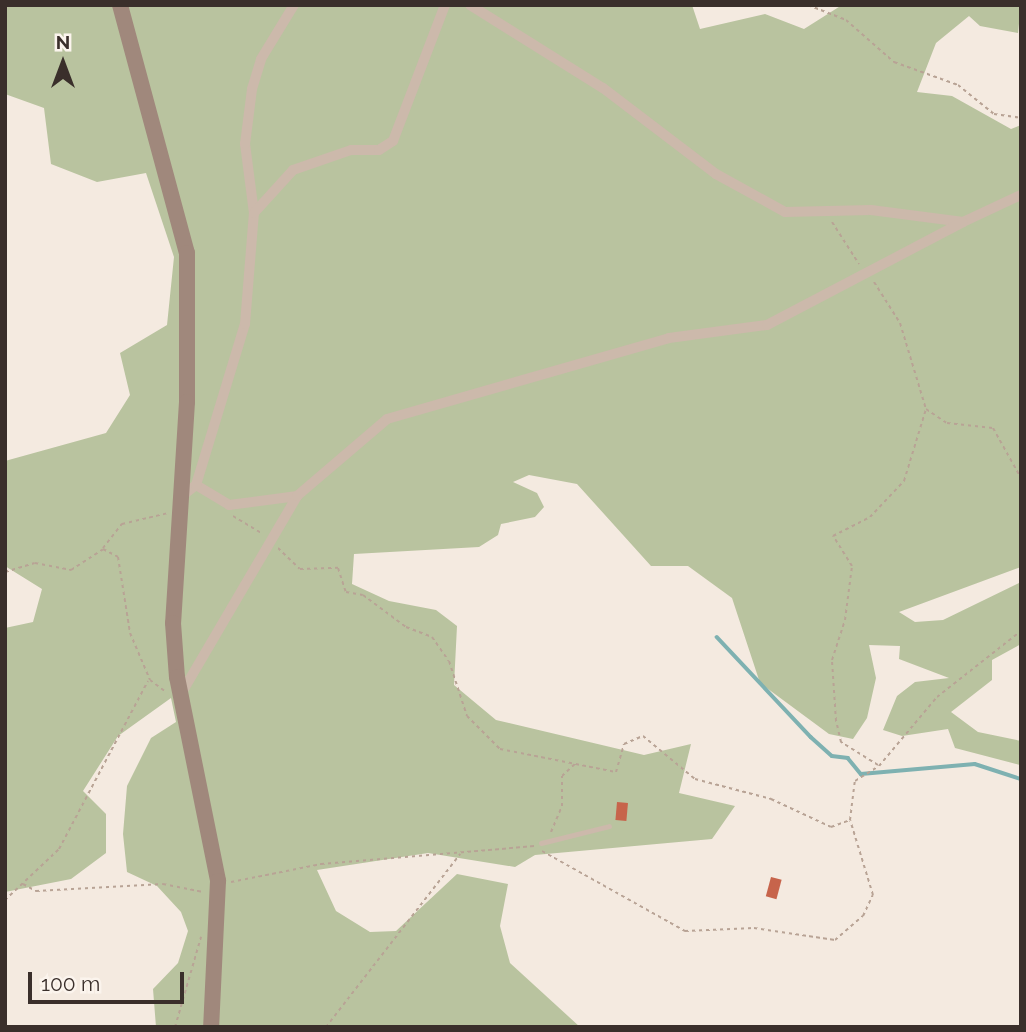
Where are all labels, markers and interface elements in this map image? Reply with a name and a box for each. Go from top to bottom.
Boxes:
north arrow [28,28,98,98]
text: N [56,31,70,53]
scale bar [32,958,187,1002]
text: 100 m [41,971,100,996]

